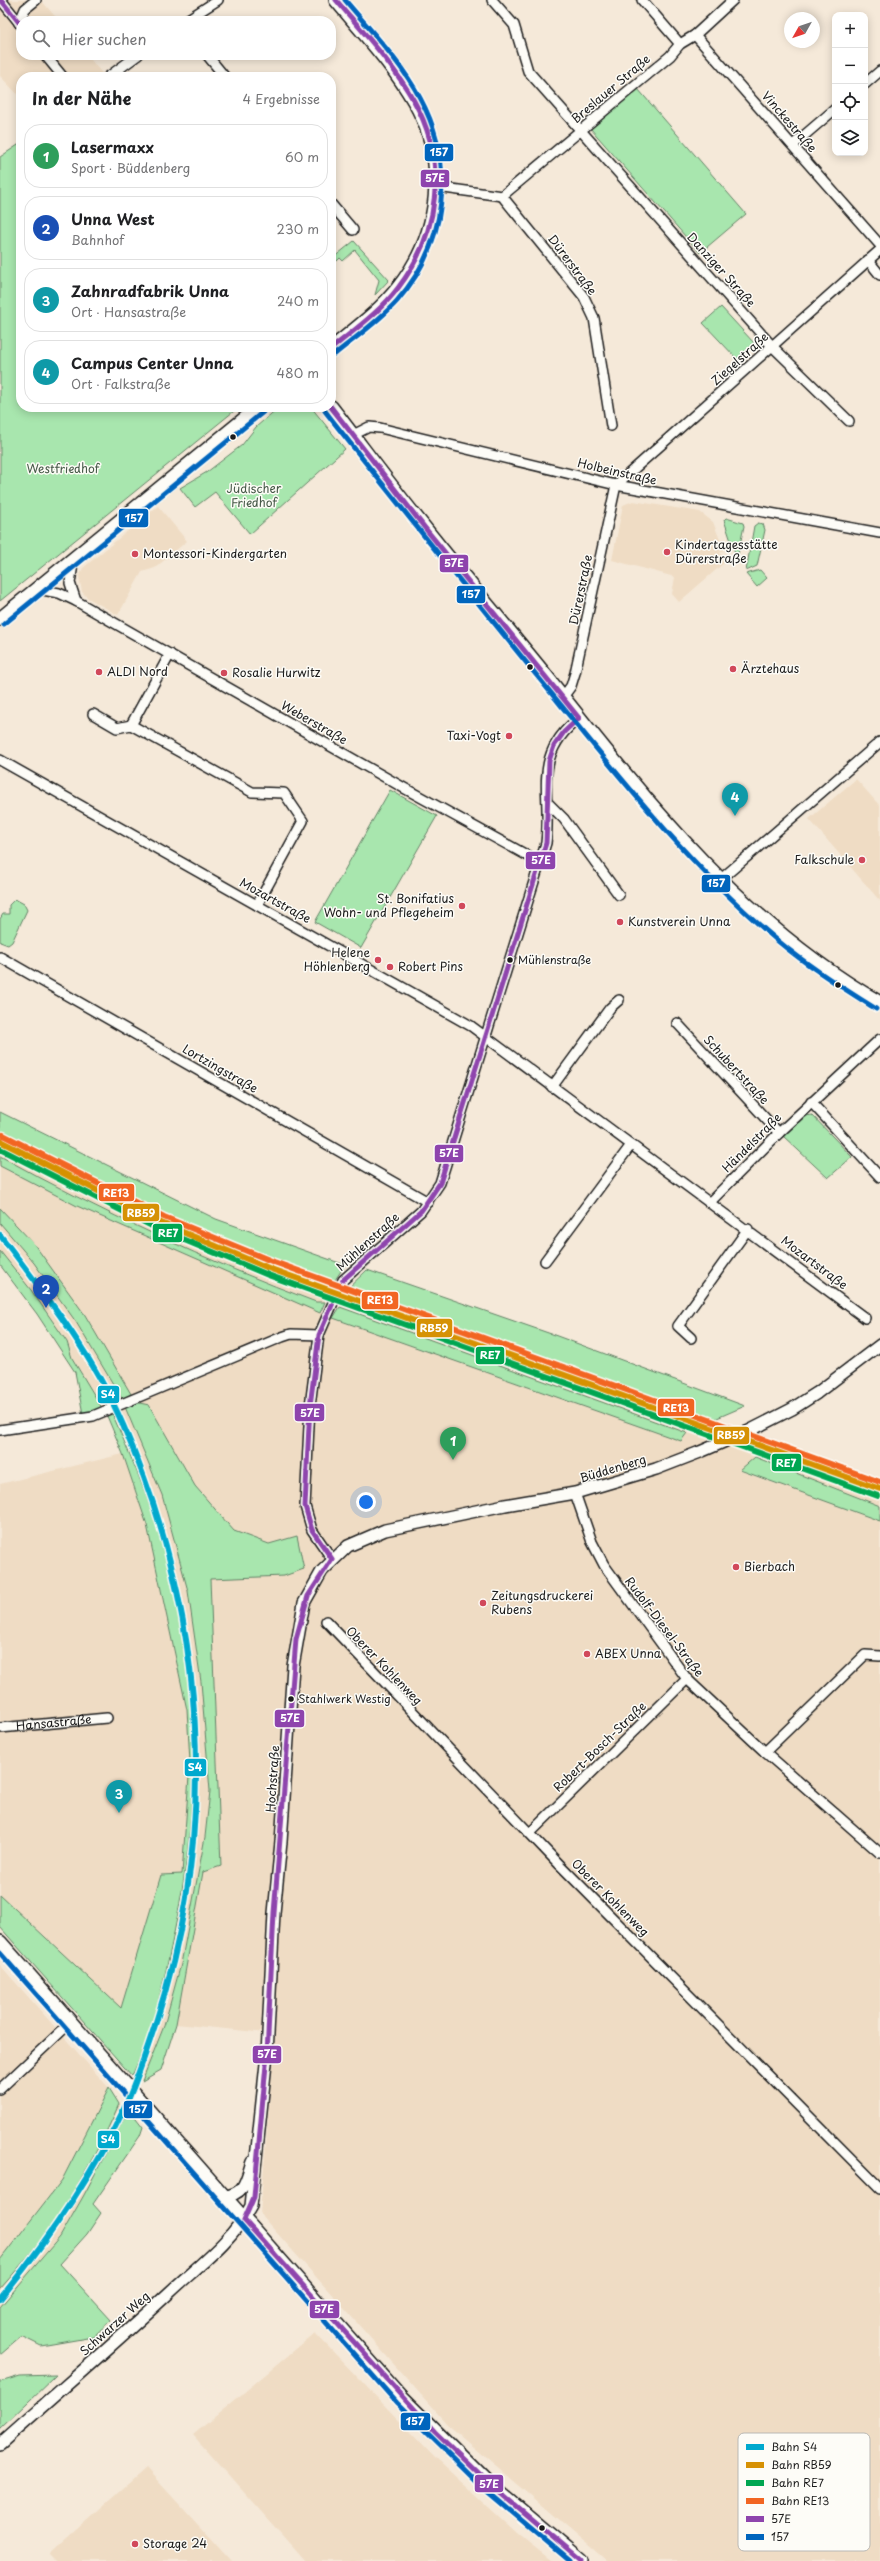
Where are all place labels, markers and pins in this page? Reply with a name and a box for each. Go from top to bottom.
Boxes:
unlabelled marker [228,432,238,442]
place label: Kindertagesstätte Dürerstraße [675,535,778,567]
place label: Montessori-Kindergarten [143,544,287,562]
marker: Kindertagesstätte Dürerstraße [662,547,672,557]
marker: Montessori-Kindergarten [130,549,140,559]
place label: Ärztehaus [741,659,800,677]
place label: ALDI Nord [107,662,168,680]
unlabelled marker [525,662,535,672]
place label: Rosalie Hurwitz [232,663,321,681]
marker: Ärztehaus [728,664,738,674]
marker: ALDI Nord [94,667,104,677]
marker: Rosalie Hurwitz [219,668,229,678]
place label: Taxi-Vogt [446,726,501,744]
marker: Taxi-Vogt [504,731,514,741]
pin: 4 [722,783,748,816]
place label: Falkschule [794,850,854,868]
marker: Falkschule [857,855,867,865]
place label: St. Bonifatius Wohn- und Pflegeheim [324,889,455,921]
marker: St. Bonifatius Wohn- und Pflegeheim [457,901,467,911]
place label: Kunstverein Unna [628,912,731,930]
marker: Kunstverein Unna [615,917,625,927]
place label: Helene Höhlenberg [304,943,370,975]
place label: Mühlenstraße [518,951,591,968]
marker: Helene Höhlenberg [373,955,383,965]
marker: Mühlenstraße [505,955,515,965]
place label: Robert Pins [398,957,464,975]
marker: Robert Pins [385,962,395,972]
unlabelled marker [833,980,843,990]
pin: 2 [33,1275,59,1308]
pin: 1 [440,1427,466,1460]
place label: Bierbach [744,1557,795,1575]
marker: Bierbach [731,1562,741,1572]
place label: Zeitungsdruckerei Rubens [491,1586,593,1618]
marker: Zeitungsdruckerei Rubens [478,1598,488,1608]
place label: ABEX Unna [595,1644,662,1662]
marker: ABEX Unna [582,1649,592,1659]
place label: Stahlwerk Westig [298,1690,391,1707]
marker: Stahlwerk Westig [286,1694,296,1704]
pin: 3 [106,1780,132,1813]
unlabelled marker [537,2523,547,2533]
place label: Storage 24 [143,2534,207,2552]
marker: Storage 24 [130,2539,140,2549]

